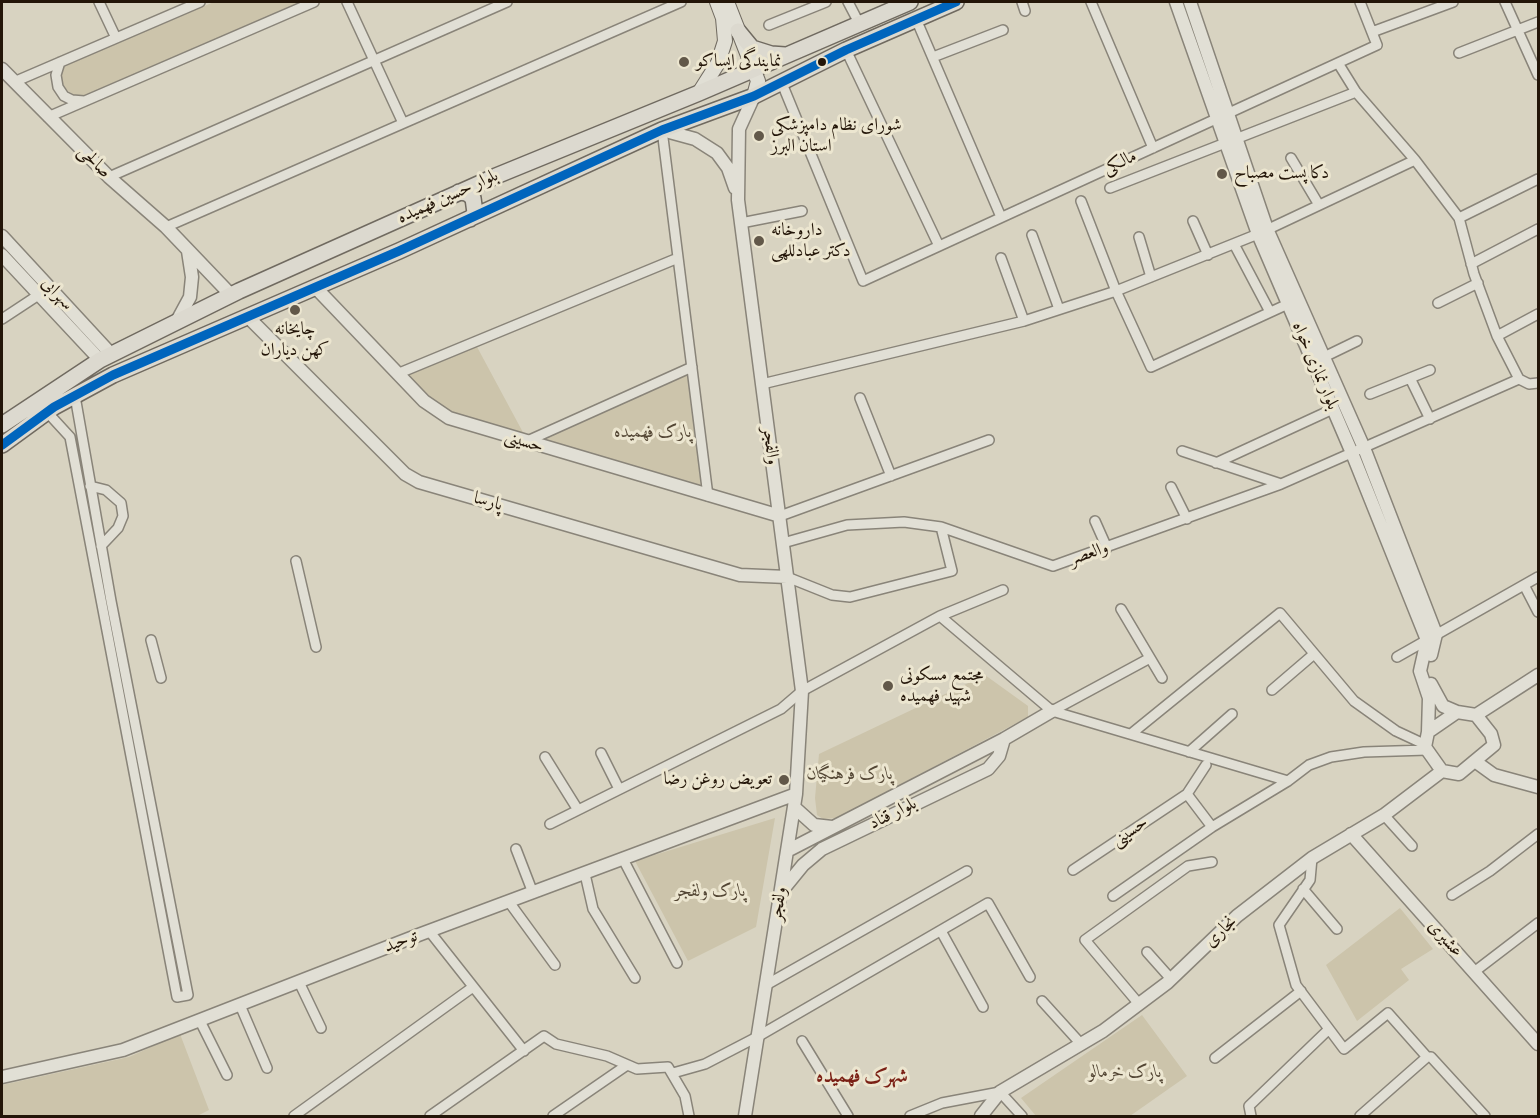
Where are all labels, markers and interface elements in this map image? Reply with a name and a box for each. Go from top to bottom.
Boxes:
place label: نمایندگی ایساکو [696,51,782,73]
marker: نمایندگی ایساکو [677,55,691,69]
unlabelled marker [816,56,828,68]
place label: شورای نظام دامپزشکی استان البرز [771,115,902,158]
marker: شورای نظام دامپزشکی استان البرز [752,129,766,143]
street label: صالحی [73,141,115,183]
street label: مالکی [1100,146,1140,180]
place label: دکا پست مصباح [1234,163,1329,185]
street label: بلوار حسین فهمیده [394,165,502,229]
marker: دکا پست مصباح [1215,167,1229,181]
place label: داروخانه دکتر عبادللهی [771,220,851,262]
marker: داروخانه دکتر عبادللهی [752,234,766,248]
street label: سهرابی [36,273,78,315]
marker: چایخانه کهن دیاران [288,303,302,317]
place label: چایخانه کهن دیاران [260,319,330,362]
street label: بلوار نمازی خواه [1287,319,1343,413]
park label: پارک فهمیده [614,422,692,444]
street label: حسینی [502,426,546,458]
street label: والفجر [757,426,783,466]
street label: پارسا [471,488,505,516]
street label: والعصر [1067,537,1111,571]
place label: مجتمع مسکونی شهید فهمیده [900,665,983,708]
marker: مجتمع مسکونی شهید فهمیده [881,679,895,693]
park label: پارک فرهنگیان [807,764,893,786]
place label: تعویض روغن رضا [664,769,772,791]
marker: تعویض روغن رضا [777,773,791,787]
street label: بلوار قناد [866,793,920,835]
street label: حسینی [1108,812,1152,852]
park label: پارک ولفجر [674,881,746,903]
street label: ولفجر [766,885,792,923]
street label: نجاری [1200,912,1242,952]
street label: عشیری [1423,916,1467,962]
street label: توحید [381,926,421,958]
park label: پارک خرمالو [1088,1062,1162,1084]
district label: شهرک فهمیده [816,1065,908,1089]

